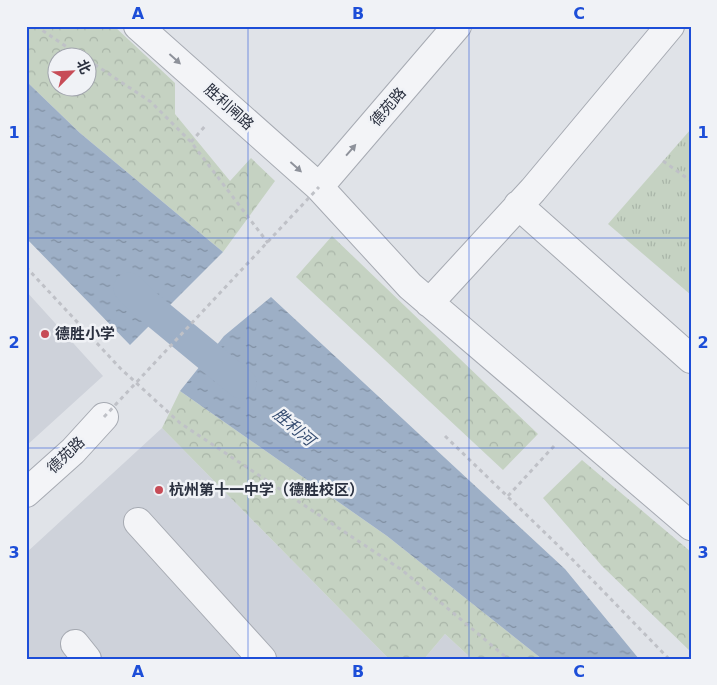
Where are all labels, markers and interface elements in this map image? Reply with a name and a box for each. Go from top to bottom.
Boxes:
text: A [132,4,145,23]
text: B [352,4,364,23]
text: C [573,4,585,23]
north arrow [48,48,98,98]
one-way arrow [168,53,181,64]
text: 北 [74,57,94,76]
street label: 胜利闸路 [201,80,257,134]
street label: 德苑路 [366,84,410,130]
text: 1 [8,123,20,142]
text: 1 [697,123,709,142]
one-way arrow [345,144,356,157]
one-way arrow [289,161,301,173]
place label: 德胜小学 [55,325,115,343]
marker: 德胜小学 [39,328,51,340]
text: 2 [8,333,20,352]
text: 2 [697,333,709,352]
water label: 胜利河 [270,404,321,452]
street label: 德苑路 [44,433,88,477]
place label: 杭州第十一中学（德胜校区） [169,481,364,499]
marker: 杭州第十一中学（德胜校区） [153,484,165,496]
text: 3 [8,543,20,562]
text: 3 [697,543,709,562]
text: A [132,662,145,681]
text: B [352,662,364,681]
text: C [573,662,585,681]

